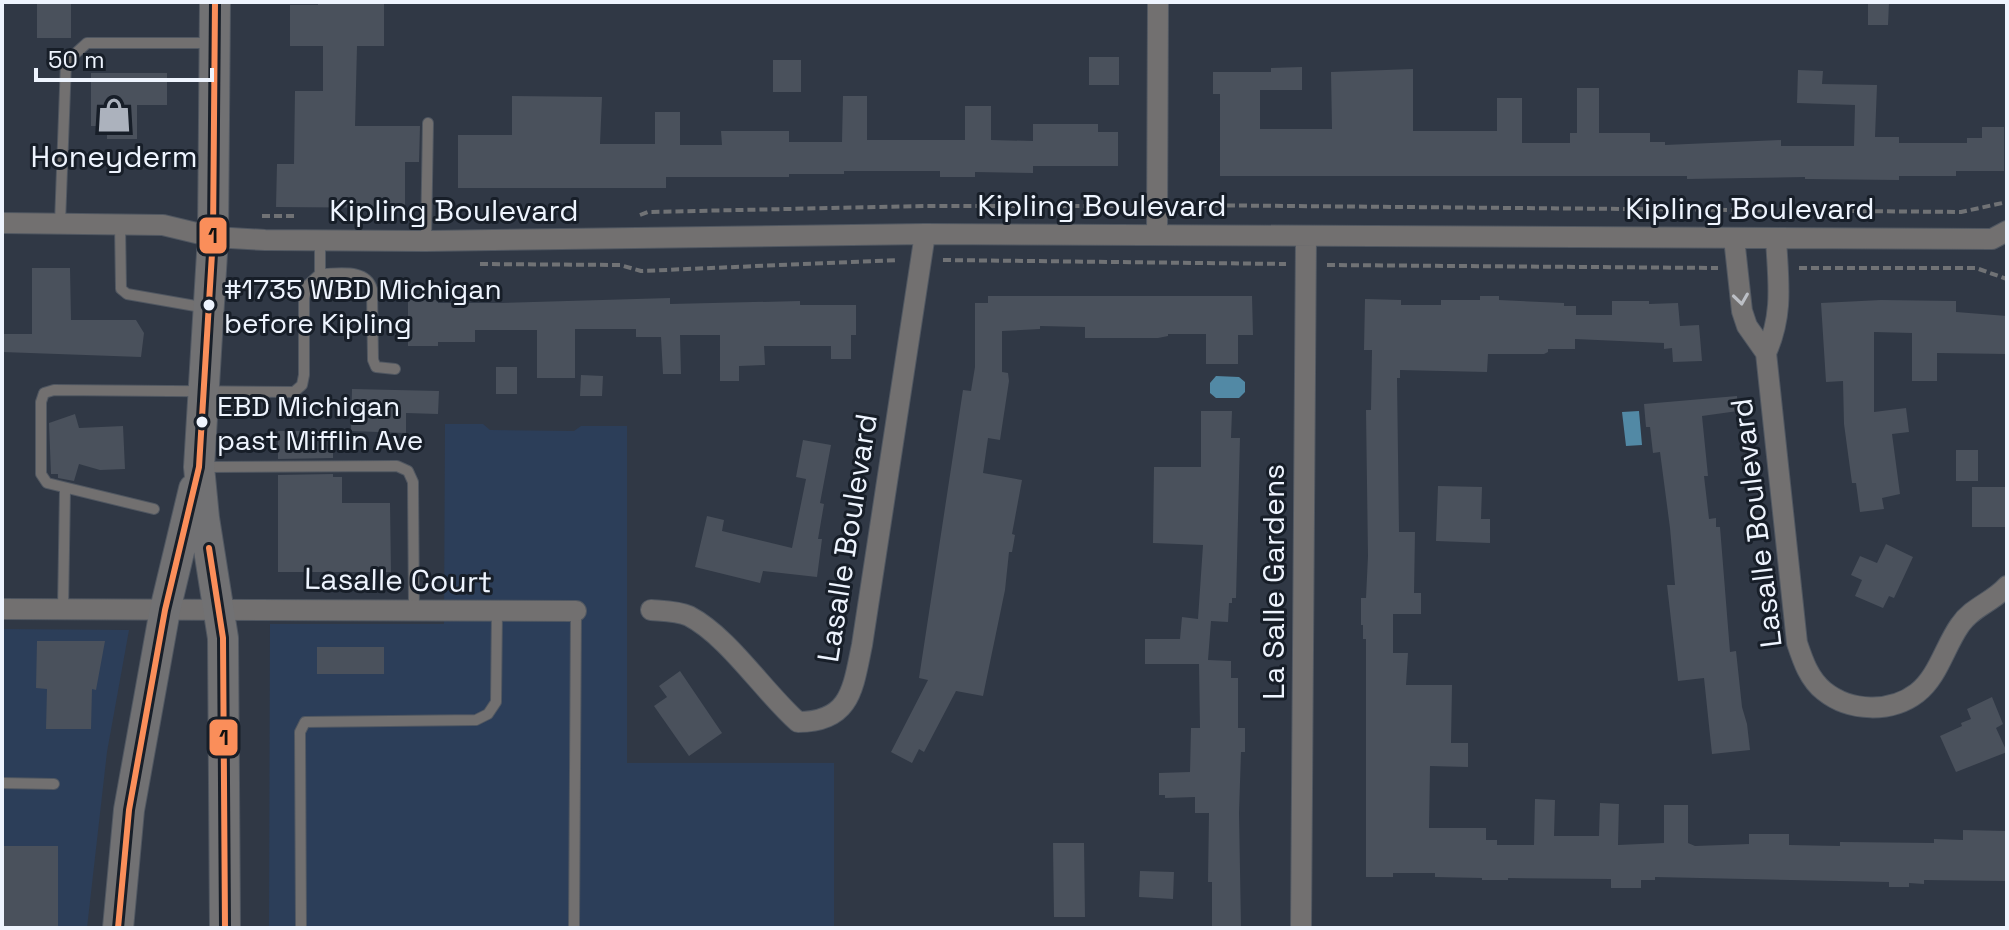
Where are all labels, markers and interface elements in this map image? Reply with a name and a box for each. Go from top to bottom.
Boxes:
scale bar [36,32,212,82]
text: 50 m [48,44,105,75]
shop icon: Honeyderm [95,96,133,134]
place label: Honeyderm [31,137,197,176]
street label: Kipling Boulevard [977,186,1227,225]
street label: Kipling Boulevard [1625,189,1875,228]
street label: Kipling Boulevard [329,191,579,230]
line badge: 1 [198,216,228,255]
text: 1 [208,221,218,249]
place label: #1735 WBD Michigan before Kipling [224,271,502,341]
one-way arrow [1732,292,1749,305]
marker: #1735 WBD Michigan before Kipling [201,297,217,313]
place label: EBD Michigan past Mifflin Ave [217,388,423,458]
street label: Lasalle Boulevard [1721,396,1791,650]
street label: Lasalle Boulevard [808,411,886,665]
marker: EBD Michigan past Mifflin Ave [194,414,210,430]
street label: La Salle Gardens [1254,464,1293,700]
street label: Lasalle Court [304,559,492,601]
line badge: 1 [208,718,239,757]
text: 1 [219,723,229,751]

